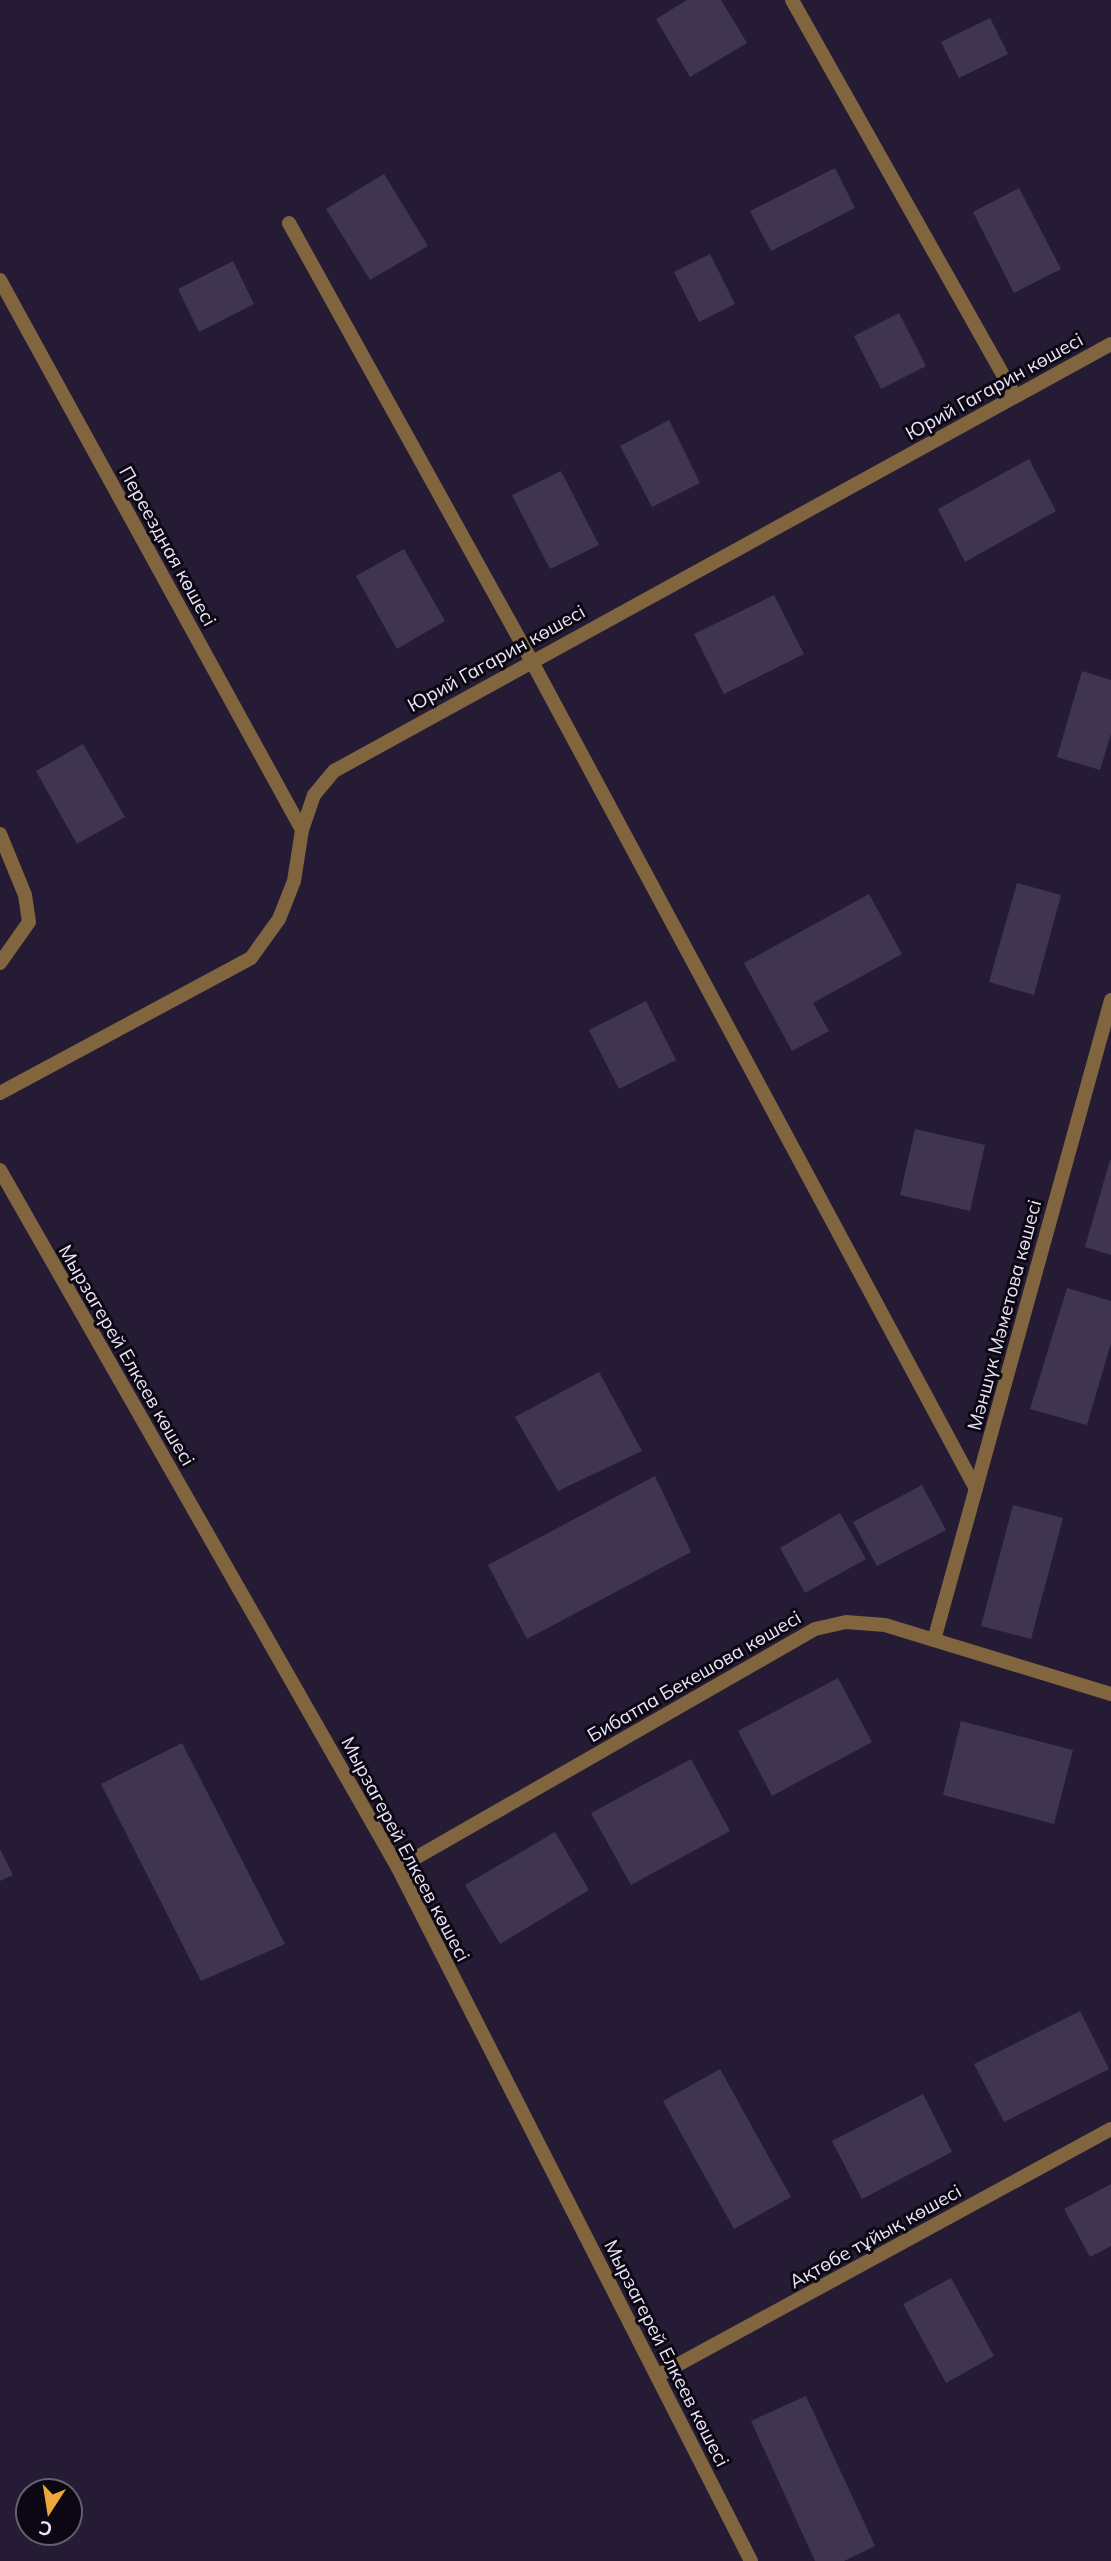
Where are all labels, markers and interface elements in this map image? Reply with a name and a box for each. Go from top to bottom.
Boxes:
street label: Юрий Гагарин көшесі [901,327,1087,445]
street label: Переездная көшесі [114,462,222,630]
street label: Юрий Гагарин көшесі [403,599,589,717]
street label: Мәншүк Мәметова көшесі [962,1197,1046,1433]
street label: Мырзагерей Елкеев көшесі [54,1240,200,1470]
street label: Бибатпа Бекешова көшесі [583,1605,805,1747]
street label: Мырзагерей Елкеев көшесі [336,1732,476,1966]
street label: Ақтөбе тұйық көшесі [785,2179,965,2293]
street label: Мырзагерей Елкеев көшесі [599,2236,735,2470]
north arrow [14,2477,84,2547]
text: С [37,2516,54,2542]

